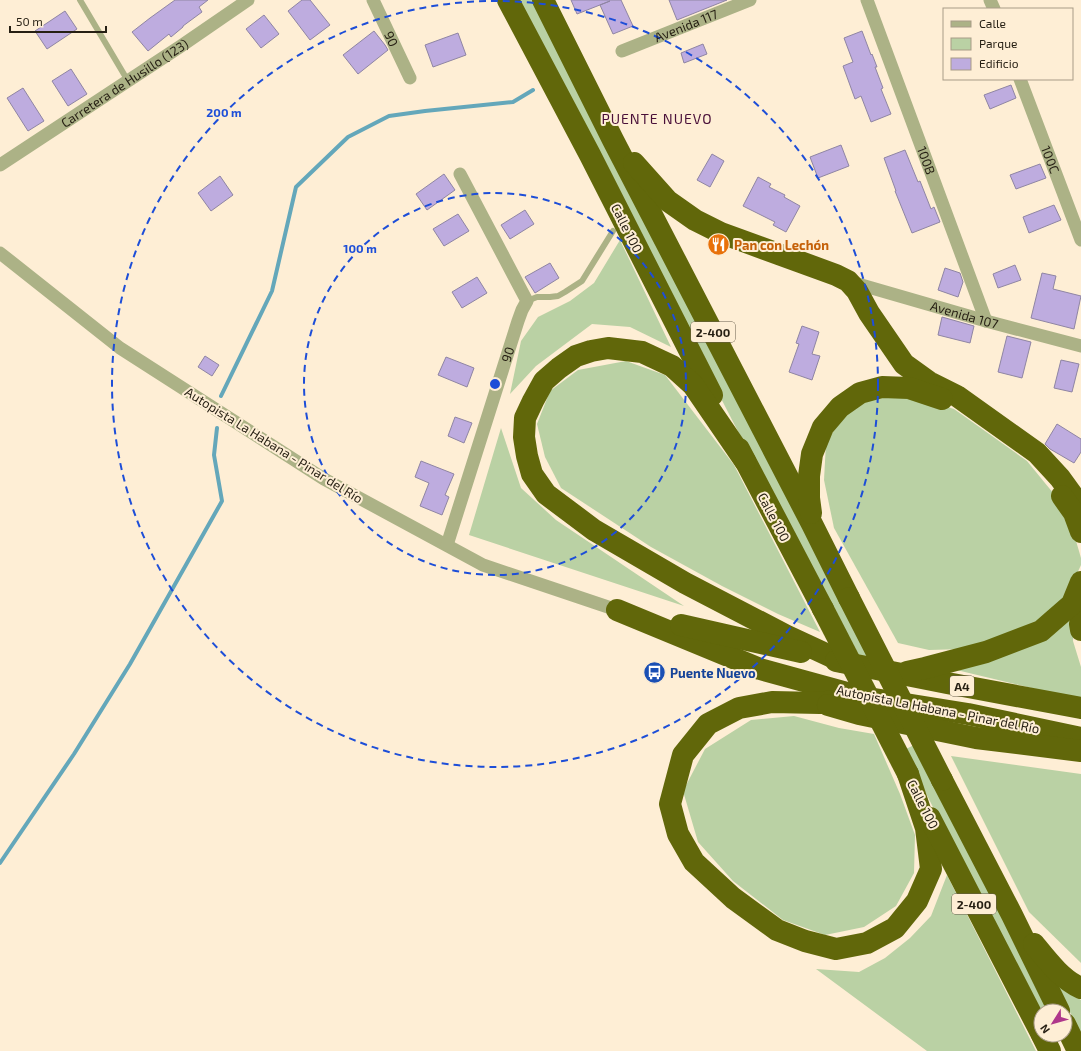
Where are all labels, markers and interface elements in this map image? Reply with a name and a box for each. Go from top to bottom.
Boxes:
street label: Avenida 117 [652,6,720,45]
scale bar [10,8,106,34]
legend [943,8,1073,80]
text: 50 m [16,14,43,28]
text: Calle [979,16,1006,30]
street label: 90 [381,29,402,49]
street label: Carretera de Husillo (123) [58,35,191,131]
text: Parque [979,36,1017,50]
text: Edificio [979,56,1019,70]
text: 200 m [206,105,242,119]
district label: PUENTE NUEVO [601,110,713,127]
street label: 100C [1038,143,1063,175]
street label: 100B [914,144,939,177]
street label: Calle 100 [608,201,646,255]
restaurant icon: Pan con Lechón [705,232,731,258]
place label: Pan con Lechón [734,237,829,253]
text: 100 m [343,241,377,255]
street label: Avenida 107 [929,297,1000,332]
road number: 2-400 [691,322,735,342]
street label: 90 [497,345,517,364]
centre of rings [488,377,502,391]
street label: Autopista La Habana - Pinar del Río [182,383,366,507]
street label: Calle 100 [754,490,794,544]
bus stop icon: Puente Nuevo [641,660,667,686]
place label: Puente Nuevo [670,665,756,681]
road number: A4 [950,676,974,696]
street label: Autopista La Habana - Pinar del Río [835,681,1041,737]
street label: Calle 100 [904,777,942,831]
road number: 2-400 [952,894,996,914]
north arrow [1033,1003,1073,1043]
text: N [1037,1022,1052,1036]

